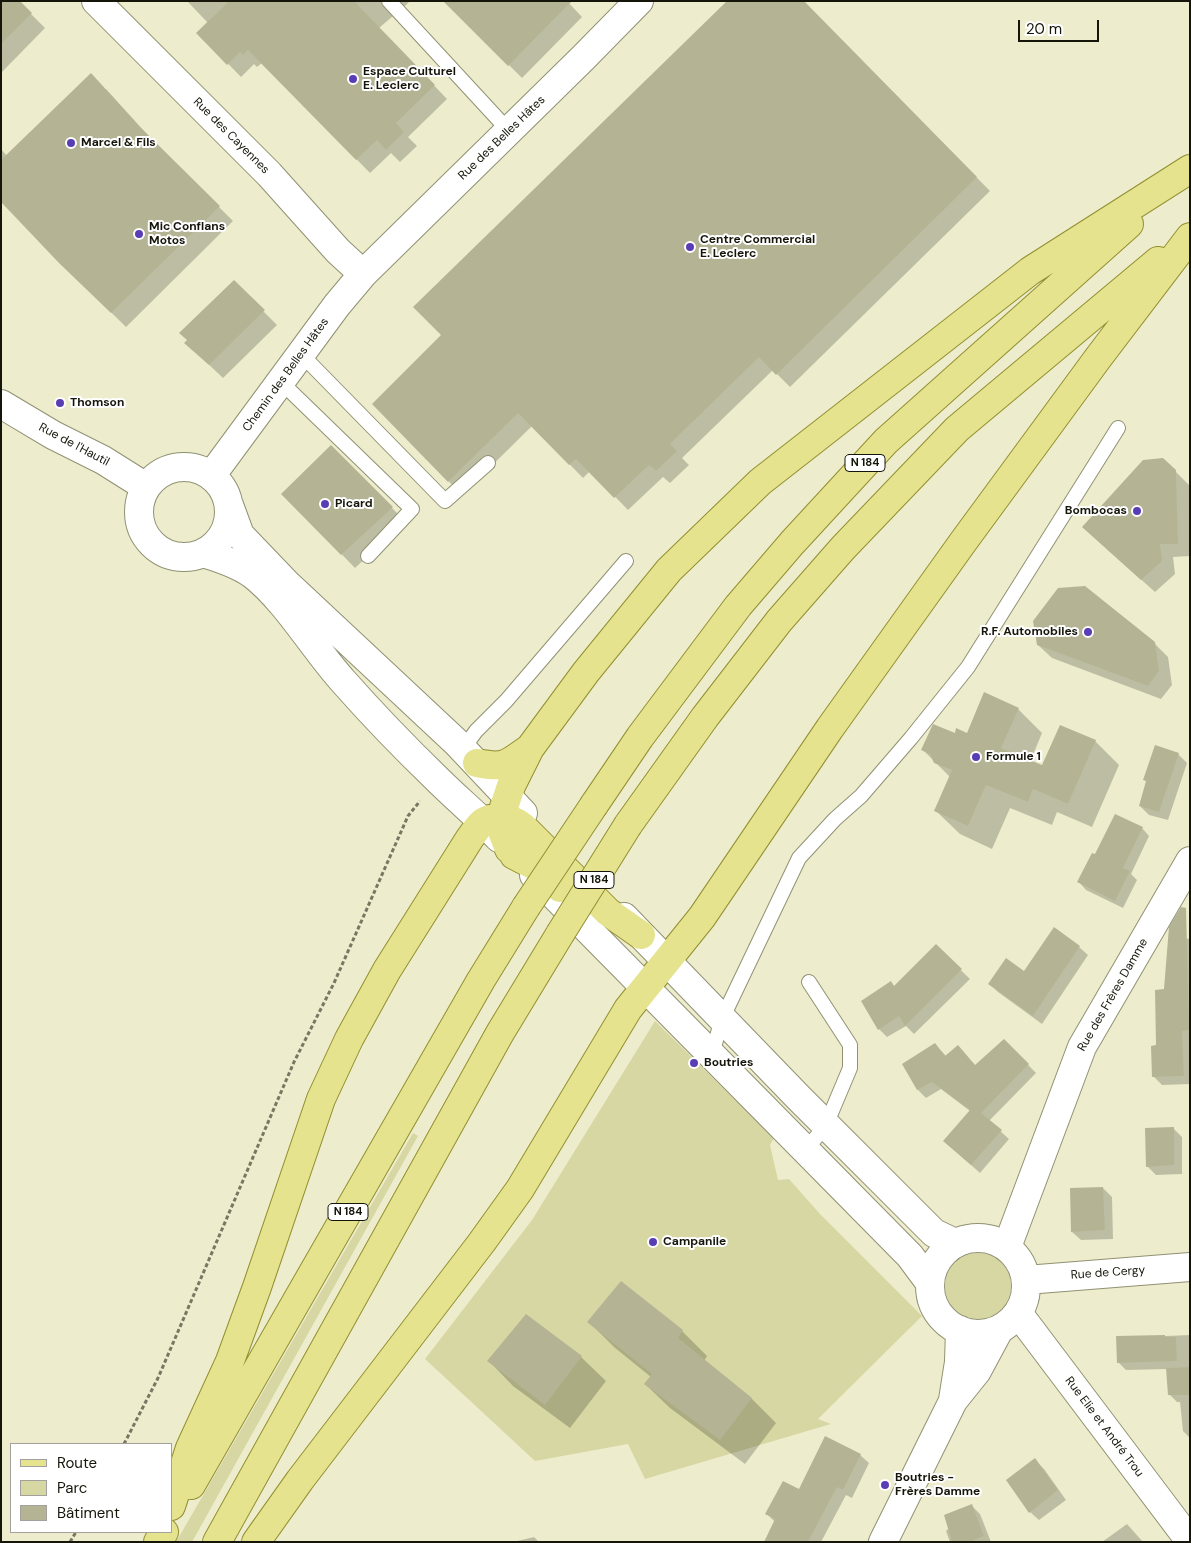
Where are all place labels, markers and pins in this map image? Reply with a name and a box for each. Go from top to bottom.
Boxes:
place label: Espace Culturel E. Leclerc [363,65,456,93]
marker: Espace Culturel E. Leclerc [347,73,359,85]
place label: Marcel & Fils [81,136,156,150]
marker: Marcel & Fils [65,137,77,149]
place label: Mic Conflans Motos [149,220,225,248]
marker: Mic Conflans Motos [133,228,145,240]
place label: Centre Commercial E. Leclerc [700,233,815,261]
marker: Centre Commercial E. Leclerc [684,241,696,253]
place label: Thomson [70,396,124,410]
marker: Thomson [54,397,66,409]
place label: Picard [335,497,373,511]
marker: Picard [319,498,331,510]
place label: Bombocas [1065,504,1127,518]
marker: Bombocas [1131,505,1143,517]
place label: R.F. Automobiles [981,625,1078,639]
marker: R.F. Automobiles [1082,626,1094,638]
place label: Formule 1 [986,750,1041,764]
marker: Formule 1 [970,751,982,763]
place label: Boutries [704,1056,753,1070]
marker: Boutries [688,1057,700,1069]
place label: Campanile [663,1235,726,1249]
marker: Campanile [647,1236,659,1248]
place label: Boutries - Frères Damme [895,1471,980,1499]
marker: Boutries - Frères Damme [879,1479,891,1491]

